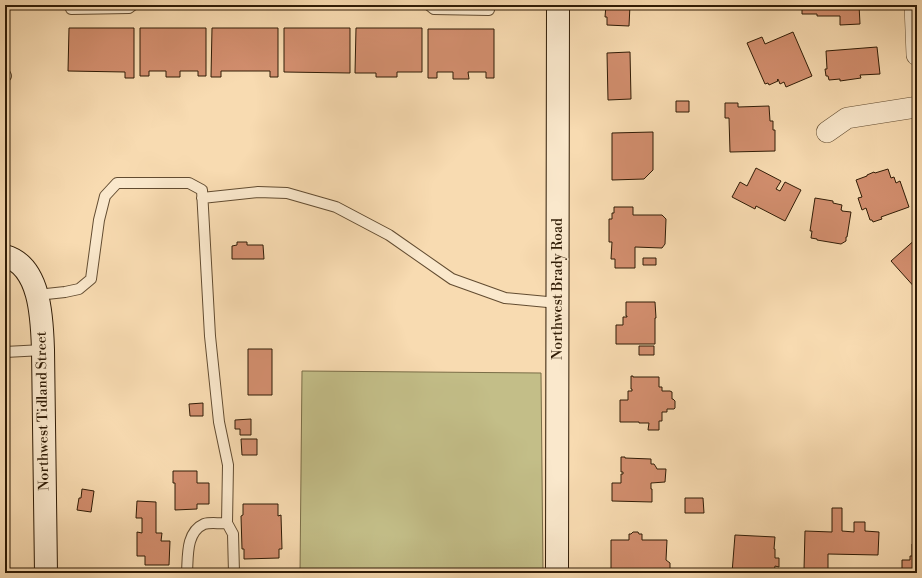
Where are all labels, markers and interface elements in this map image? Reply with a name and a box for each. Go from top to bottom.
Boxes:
street label: Northwest Brady Road [549,218,567,360]
street label: Northwest Tidland Street [33,331,53,491]

